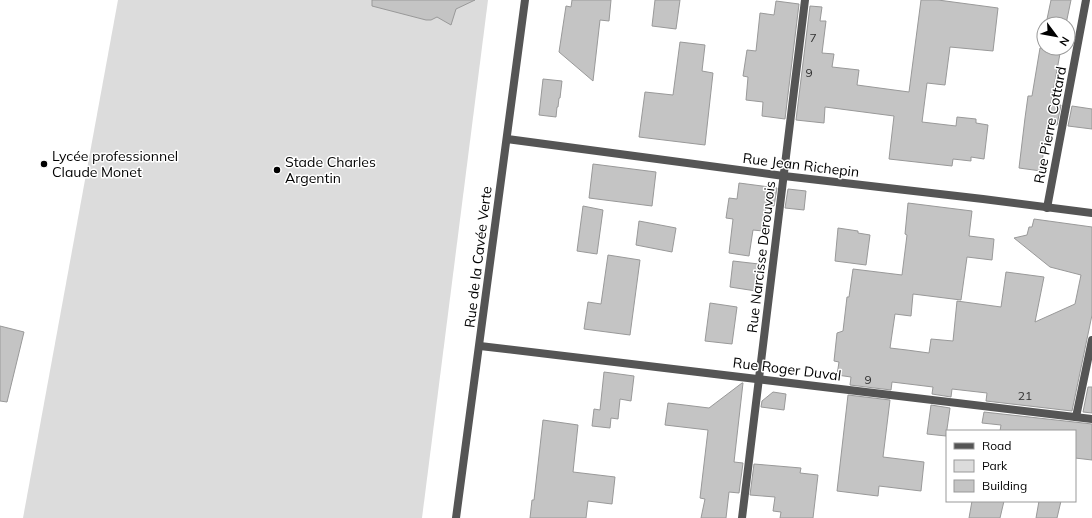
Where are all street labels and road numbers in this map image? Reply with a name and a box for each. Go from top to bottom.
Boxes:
street label: Rue Pierre Cottard [1030,65,1070,185]
street label: Rue Jean Richepin [742,149,860,181]
street label: Rue Narcisse Derouvois [743,180,779,334]
street label: Rue de la Cavée Verte [460,185,496,329]
street label: Rue Roger Duval [732,353,842,385]

